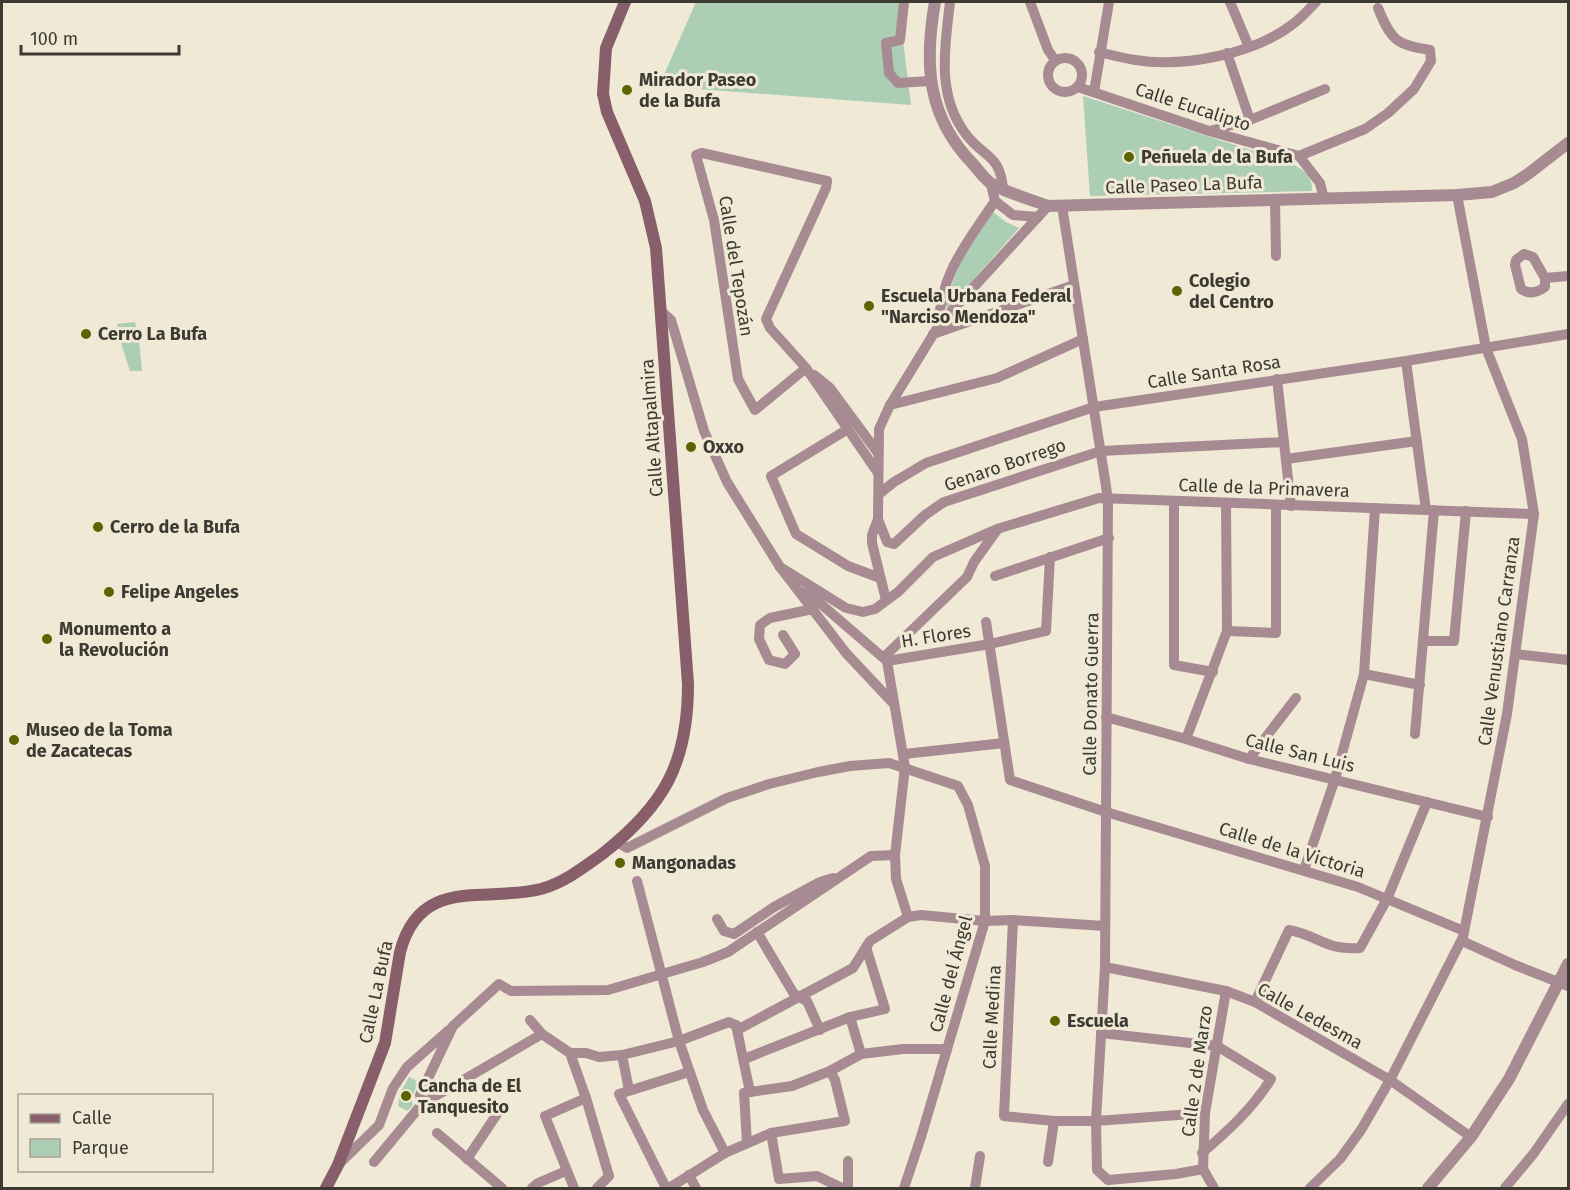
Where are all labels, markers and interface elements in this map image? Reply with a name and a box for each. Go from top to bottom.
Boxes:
scale bar [21,18,178,56]
text: 100 m [30,28,78,50]
place label: Mirador Paseo de la Bufa [639,69,756,112]
street label: Calle Eucalipto [1132,78,1254,136]
marker: Mirador Paseo de la Bufa [620,83,634,97]
place label: Peñuela de la Bufa [1141,146,1293,168]
marker: Peñuela de la Bufa [1122,150,1136,164]
street label: Calle Paseo La Bufa [1105,171,1263,199]
street label: Calle del Tepozán [714,194,758,338]
place label: Colegio del Centro [1189,270,1274,313]
marker: Colegio del Centro [1170,284,1184,298]
place label: Escuela Urbana Federal "Narciso Mendoza" [881,285,1072,328]
marker: Escuela Urbana Federal "Narciso Mendoza" [862,299,876,313]
place label: Cerro La Bufa [98,323,207,345]
marker: Cerro La Bufa [79,327,93,341]
street label: Calle Santa Rosa [1146,351,1282,393]
street label: Calle Altapalmira [636,358,668,498]
street label: Genaro Borrego [941,434,1069,496]
place label: Oxxo [703,436,744,458]
marker: Oxxo [684,440,698,454]
street label: Calle de la Primavera [1178,474,1350,502]
place label: Cerro de la Bufa [110,516,240,538]
marker: Cerro de la Bufa [91,520,105,534]
street label: Calle Venustiano Carranza [1473,535,1525,747]
place label: Felipe Angeles [121,581,239,603]
marker: Felipe Angeles [102,585,116,599]
street label: Calle Donato Guerra [1079,612,1103,776]
place label: Monumento a la Revolución [59,618,171,661]
street label: H. Flores [900,620,972,652]
marker: Monumento a la Revolución [40,632,54,646]
place label: Museo de la Toma de Zacatecas [26,719,173,762]
street label: Calle San Luis [1243,729,1357,777]
marker: Museo de la Toma de Zacatecas [7,733,21,747]
street label: Calle de la Victoria [1216,817,1368,883]
place label: Mangonadas [632,852,736,874]
marker: Mangonadas [613,856,627,870]
street label: Calle del Ángel [924,913,977,1035]
street label: Calle La Bufa [354,938,398,1046]
street label: Calle Medina [978,964,1006,1070]
street label: Calle Ledesma [1253,978,1367,1054]
street label: Calle 2 de Marzo [1177,1004,1217,1138]
place label: Escuela [1067,1010,1129,1032]
marker: Escuela [1048,1014,1062,1028]
place label: Cancha de El Tanquesito [418,1075,522,1118]
marker: Cancha de El Tanquesito [399,1089,413,1103]
legend [18,1094,213,1172]
text: Calle [72,1107,112,1129]
text: Parque [72,1137,129,1159]

